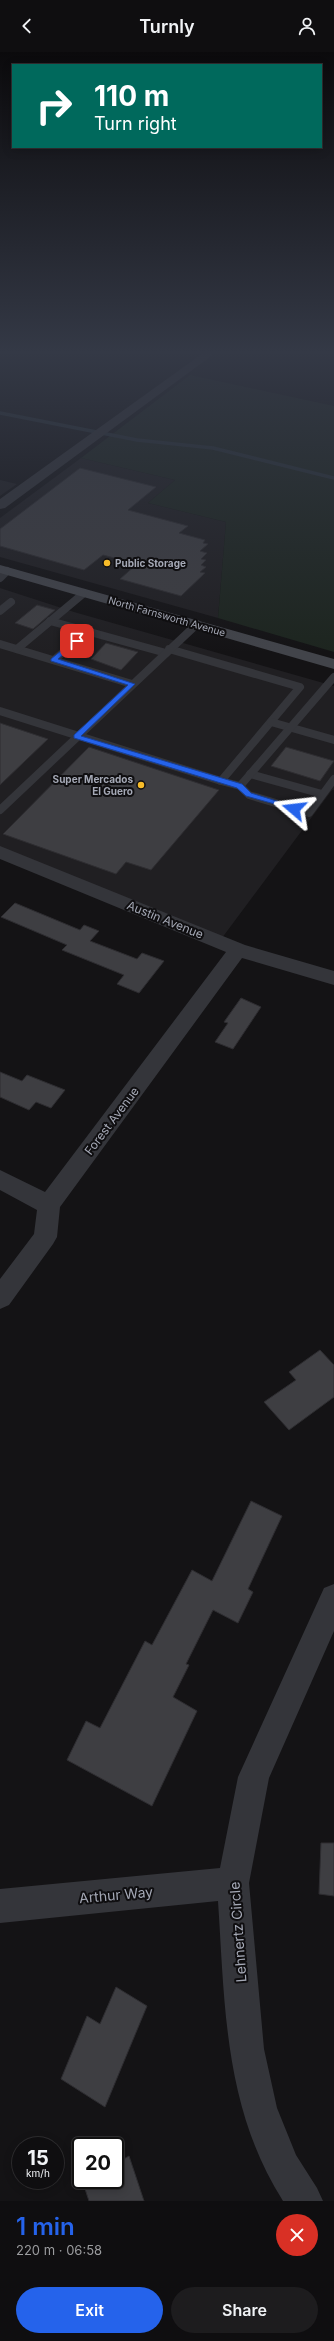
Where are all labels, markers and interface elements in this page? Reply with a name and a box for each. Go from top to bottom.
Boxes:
icon: back [16,15,38,37]
icon: person [296,15,318,37]
text: Turnly [139,16,195,37]
text: 110 m [94,79,169,113]
icon: right [28,80,80,132]
text: Turn right [94,113,177,134]
place label: Public Storage [115,557,186,570]
marker: Public Storage [102,558,112,568]
street label: North Farnsworth Avenue [107,594,227,638]
pin [60,624,94,658]
icon: arrive [66,630,88,652]
place label: Super Mercados El Guero [53,773,133,797]
marker: Super Mercados El Guero [136,780,146,790]
position arrow [273,788,315,830]
street label: Austin Avenue [125,897,206,942]
street label: Forest Avenue [81,1084,142,1158]
street label: Lehnertz Circle [226,1881,249,1983]
street label: Arthur Way [78,1883,154,1906]
speed limit sign: 20 [72,2137,124,2189]
text: 15 [27,2146,49,2170]
text: km/h [26,2167,50,2179]
text: 1 min [16,2212,75,2241]
button: close [276,2214,318,2256]
text: 220 m · 06:58 [16,2242,102,2258]
button: Exit [16,2287,163,2333]
button: Share [171,2287,318,2333]

